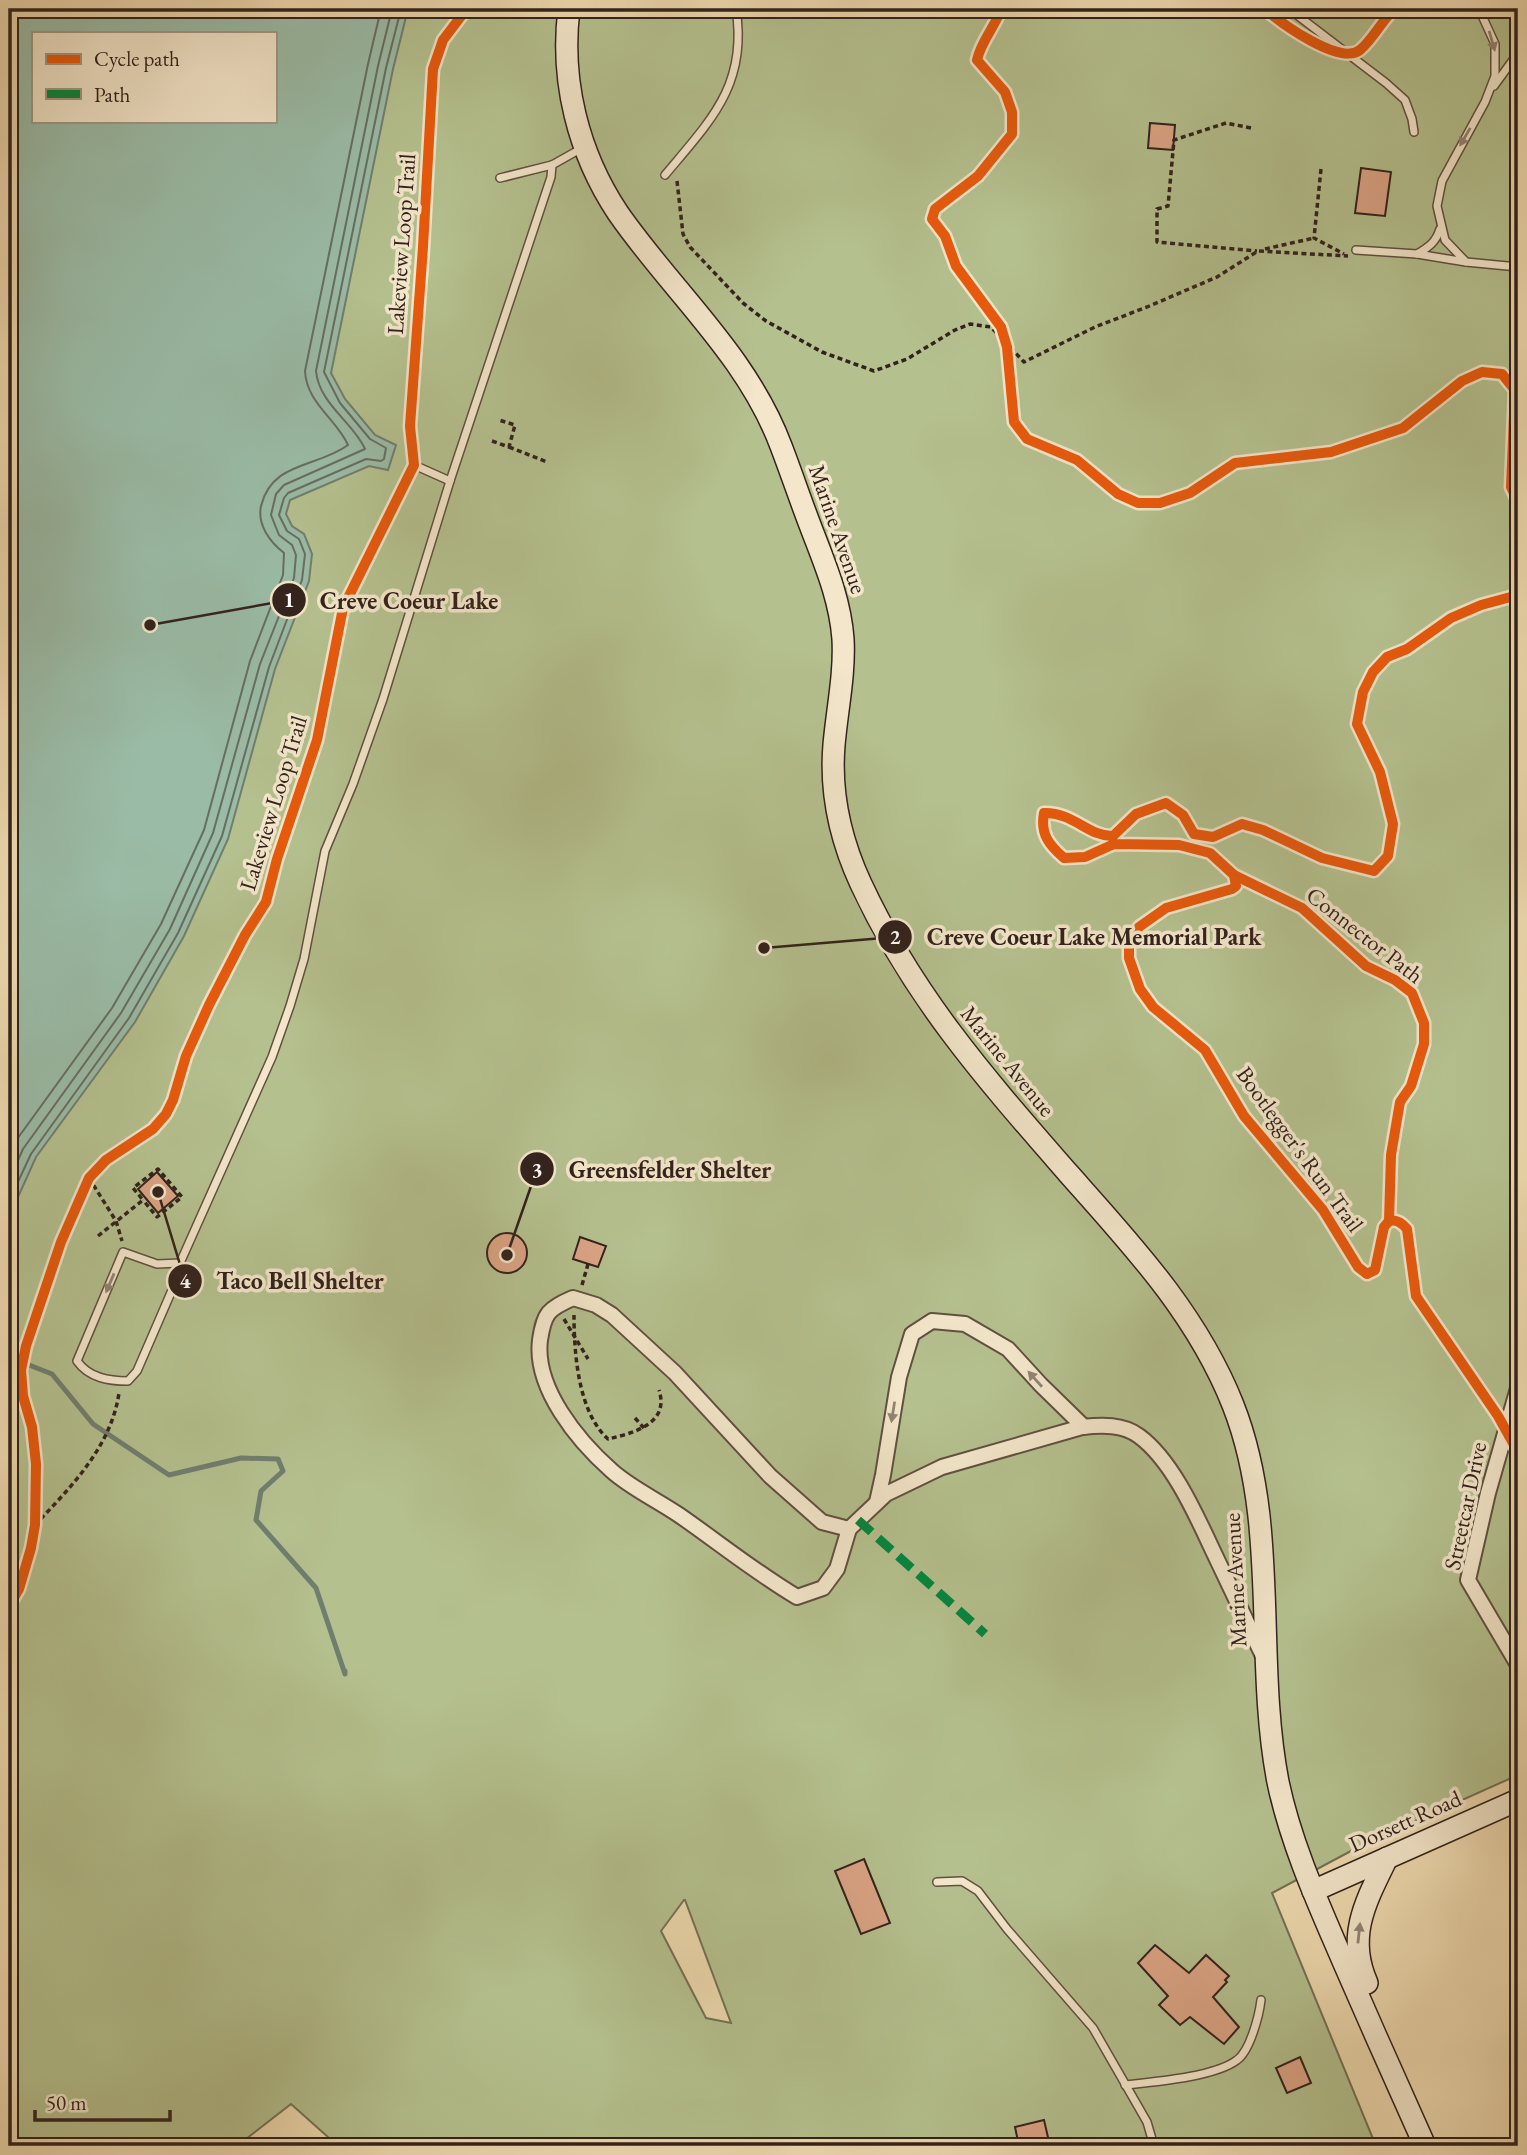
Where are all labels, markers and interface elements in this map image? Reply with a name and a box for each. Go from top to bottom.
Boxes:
one-way arrow [1487,31,1498,53]
legend [32,32,276,122]
text: Cycle path [94,45,180,72]
text: Path [94,81,131,108]
one-way arrow [1459,127,1471,147]
street label: Lakeview Loop Trail [380,152,422,335]
street label: Marine Avenue [802,461,874,597]
callout: Creve Coeur Lake [271,578,513,623]
text: Creve Coeur Lake [320,585,498,616]
text: 1 [283,586,295,613]
street label: Lakeview Loop Trail [232,711,314,894]
street label: Connector Path [1300,880,1430,990]
callout: Creve Coeur Lake Memorial Park [878,914,1275,959]
text: Creve Coeur Lake Memorial Park [927,921,1262,952]
text: 2 [889,923,901,950]
street label: Marine Avenue [954,999,1062,1123]
street label: Bootlegger's Run Trail [1230,1060,1371,1238]
callout: Greensfelder Shelter [520,1147,785,1192]
text: Greensfelder Shelter [569,1154,771,1185]
text: 3 [531,1156,543,1183]
callout: Taco Bell Shelter [167,1259,398,1304]
text: Taco Bell Shelter [216,1265,384,1296]
text: 4 [179,1267,191,1294]
one-way arrow [104,1273,115,1294]
one-way arrow [1028,1371,1044,1388]
one-way arrow [888,1401,899,1423]
street label: Streetcar Drive [1437,1439,1493,1573]
street label: Marine Avenue [1216,1512,1253,1648]
street label: Dorsett Road [1344,1783,1466,1859]
one-way arrow [1354,1922,1365,1944]
scale bar [35,2078,170,2122]
text: 50 m [46,2089,87,2116]

